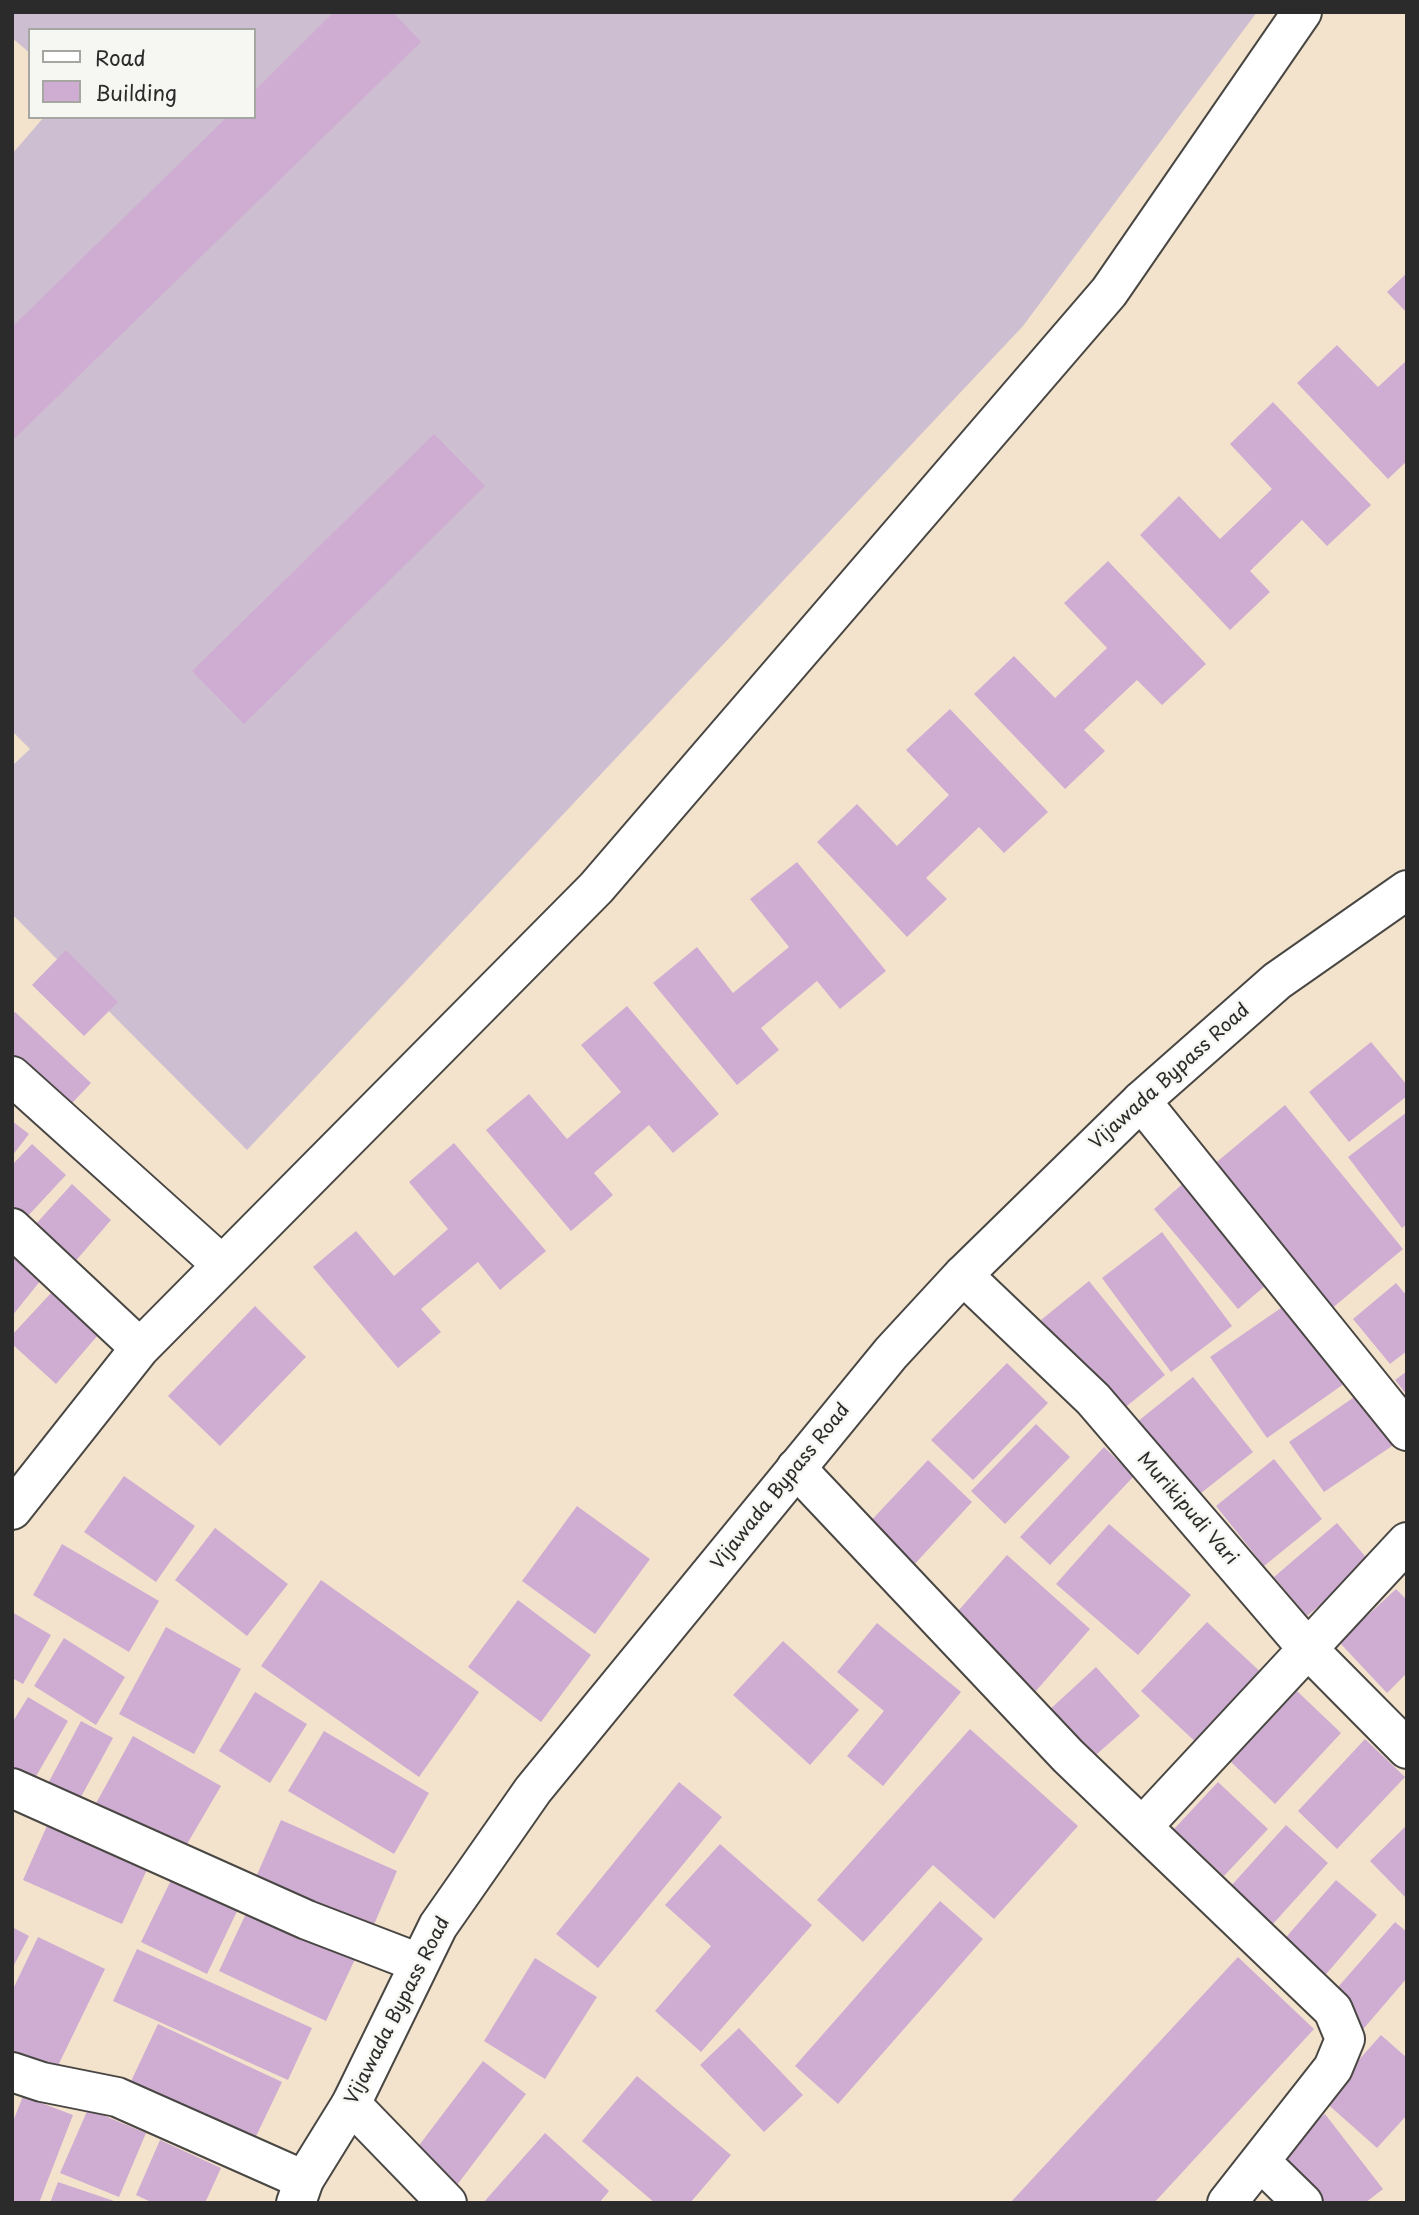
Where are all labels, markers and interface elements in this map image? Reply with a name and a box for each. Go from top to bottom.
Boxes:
legend [28,28,256,119]
text: Road [95,41,146,73]
text: Building [95,76,177,108]
street label: Vijawada Bypass Road [1085,999,1255,1155]
street label: Vijawada Bypass Road [707,1399,855,1575]
street label: Murikipudi Vari [1132,1448,1242,1570]
street label: Vijawada Bypass Road [341,1913,455,2109]

